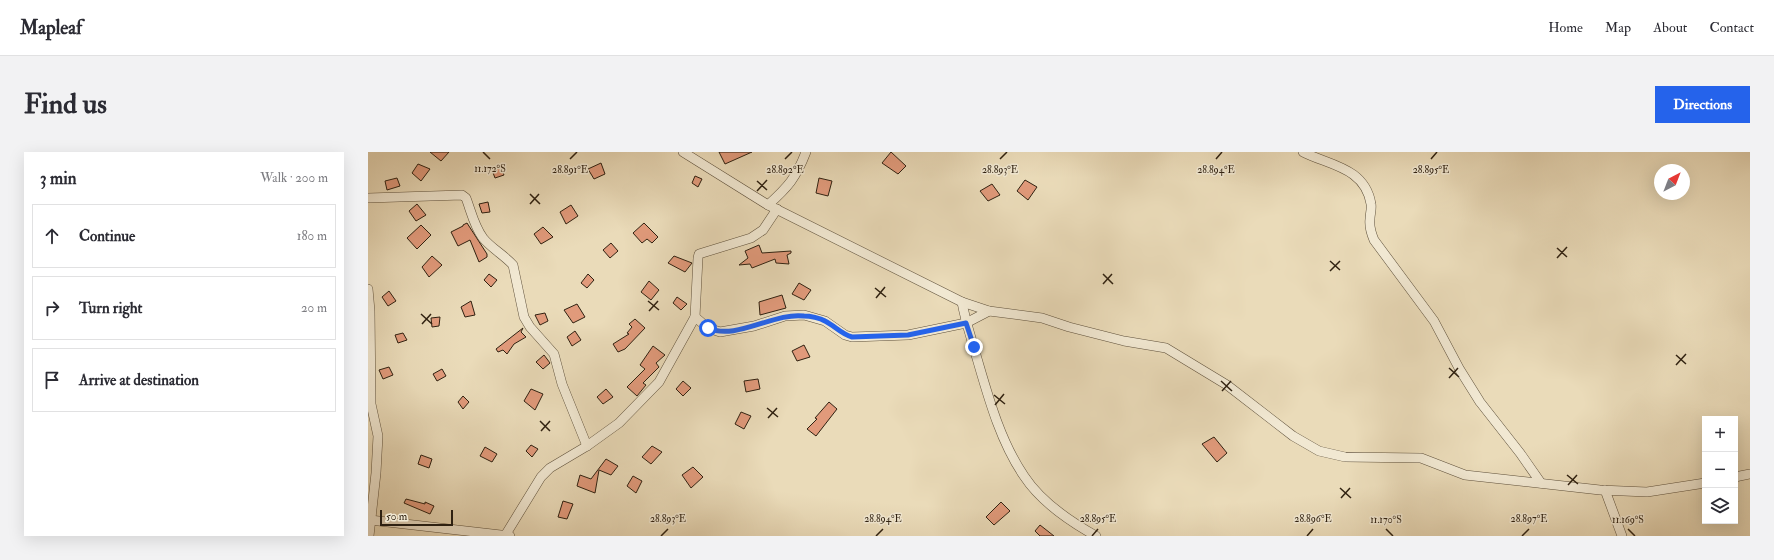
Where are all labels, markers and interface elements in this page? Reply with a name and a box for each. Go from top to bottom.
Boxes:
text: Mapleaf [20,16,82,40]
text: Home [1548,19,1583,36]
text: Map [1605,19,1631,36]
text: About [1653,19,1687,36]
text: Contact [1709,19,1754,36]
button: Directions [1655,86,1750,123]
text: Find us [24,87,107,122]
text: 11.172°S [474,163,506,175]
text: 28.891°E [552,164,588,176]
text: 28.892°E [766,164,804,176]
text: 28.893°E [982,164,1018,176]
text: 28.894°E [1197,164,1235,176]
text: 28.895°E [1413,164,1449,176]
north arrow [1654,164,1690,200]
text: 3 min [40,168,77,189]
text: Walk · 200 m [260,170,328,186]
icon: ahead [41,225,63,247]
text: Continue [79,227,135,246]
text: 180 m [297,228,327,244]
icon: right [41,297,63,319]
text: Turn right [79,299,142,318]
text: 20 m [301,300,327,316]
route start [699,319,717,337]
route end [965,338,983,356]
icon: arrive [41,369,63,391]
text: Arrive at destination [79,371,199,390]
map controls [1702,416,1738,524]
button: + [1702,416,1738,452]
button: − [1702,452,1738,488]
button: layers [1702,488,1738,524]
scale bar [380,508,453,527]
text: 50 m [386,510,407,523]
text: 28.893°E [650,513,686,525]
text: 28.894°E [864,513,902,525]
text: 28.895°E [1080,513,1116,525]
text: 28.896°E [1294,513,1332,525]
text: 28.897°E [1511,513,1547,525]
text: 11.170°S [1370,514,1402,526]
text: 11.169°S [1612,514,1644,526]

